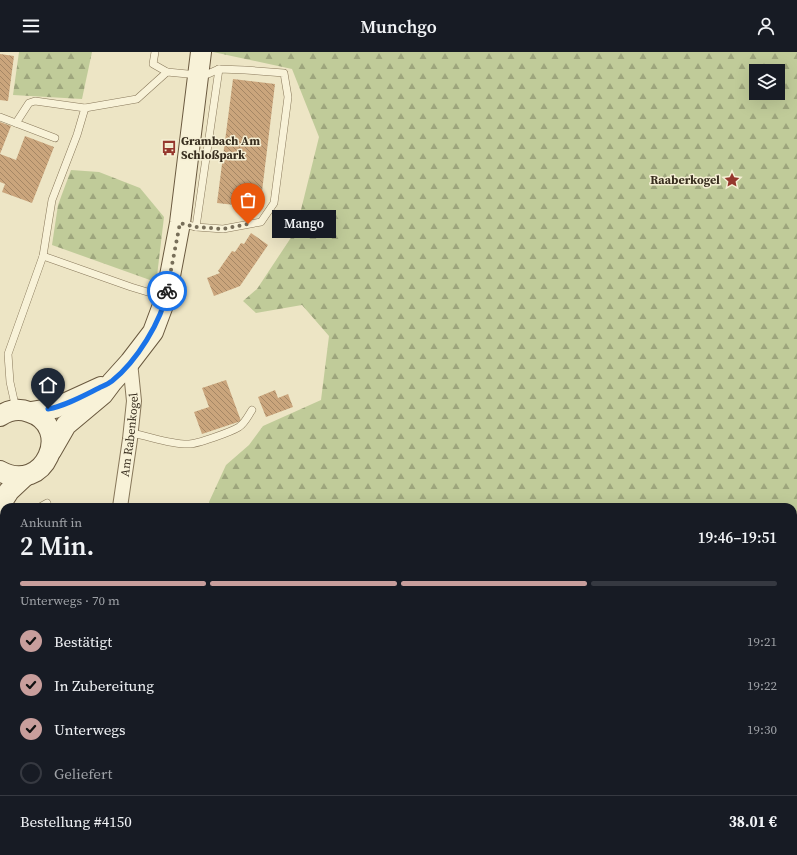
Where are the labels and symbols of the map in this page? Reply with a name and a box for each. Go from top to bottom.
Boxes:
place label: Grambach Am Schloßpark [181,133,260,163]
bus stop icon: Grambach Am Schloßpark [160,139,178,157]
place icon: Raaberkogel [723,171,741,189]
place label: Raaberkogel [650,172,720,188]
pin [231,183,265,224]
callout: Mango [272,210,336,238]
courier [147,271,187,311]
pin [31,368,65,409]
street label: Am Rabenkogel [117,392,142,478]

